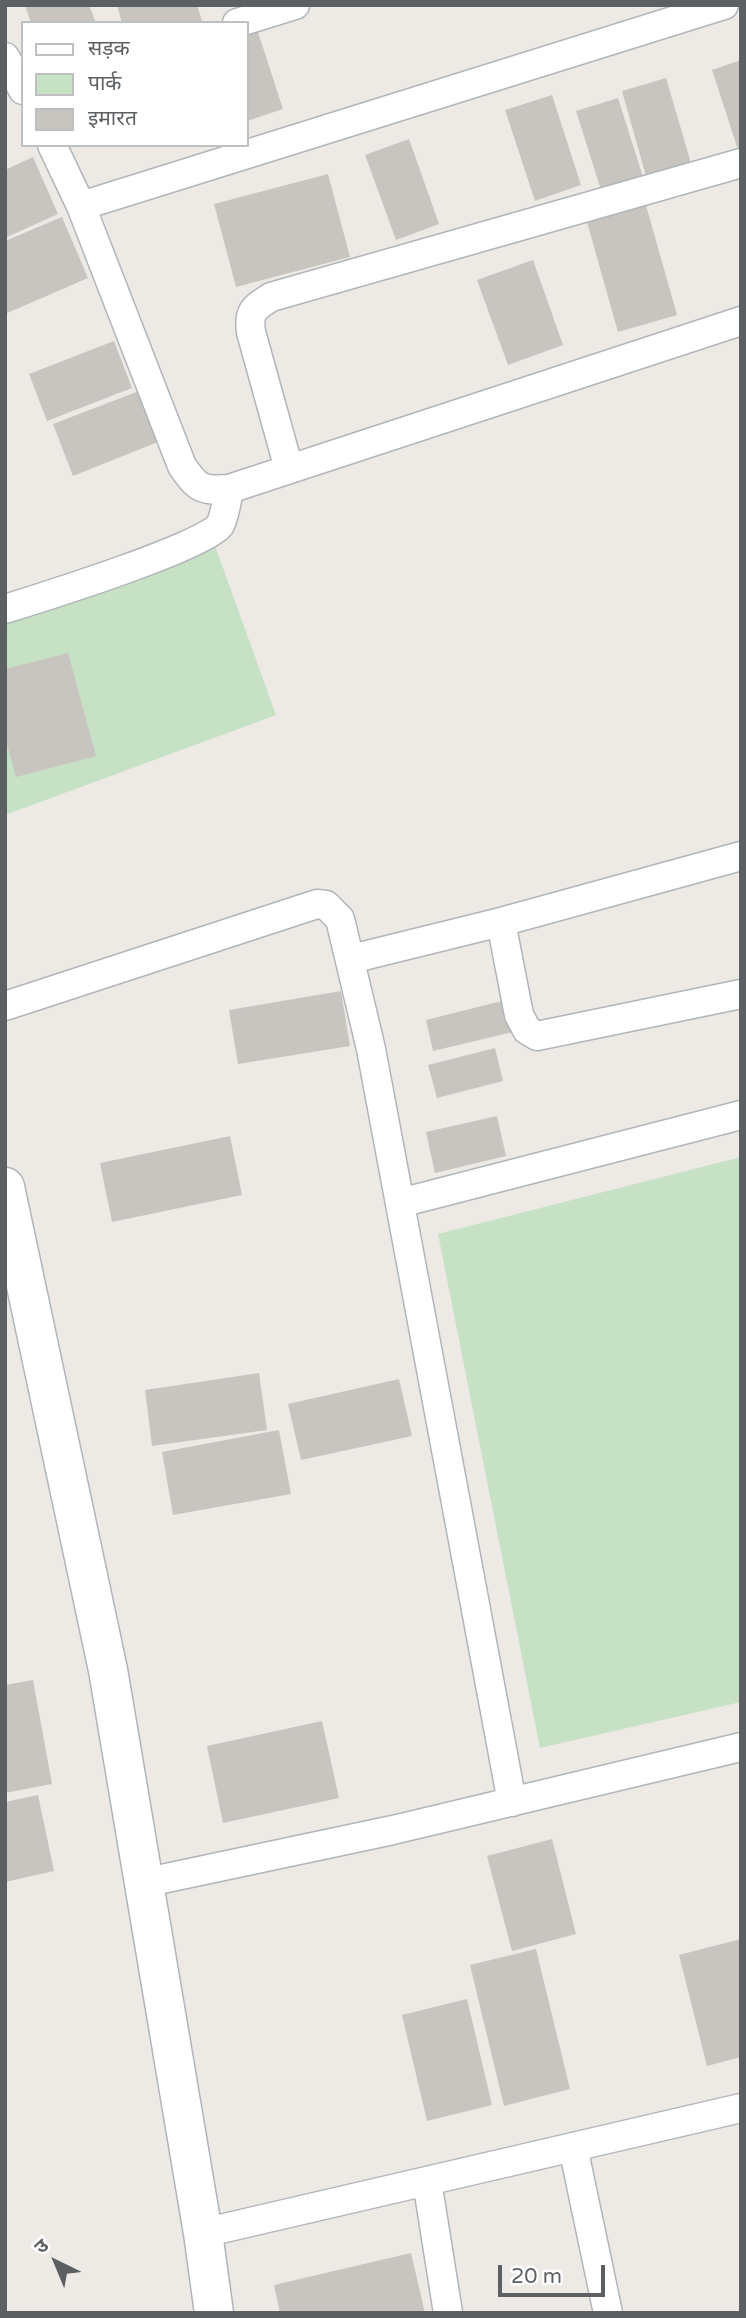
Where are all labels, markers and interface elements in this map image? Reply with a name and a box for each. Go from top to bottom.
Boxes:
legend [21,21,248,147]
text: सड़क [88,36,130,61]
text: पार्क [88,71,122,96]
text: इमारत [88,106,137,131]
north arrow [21,2227,91,2297]
text: उ [30,2235,53,2258]
scale bar [501,2252,608,2296]
text: 20 m [511,2264,562,2289]

